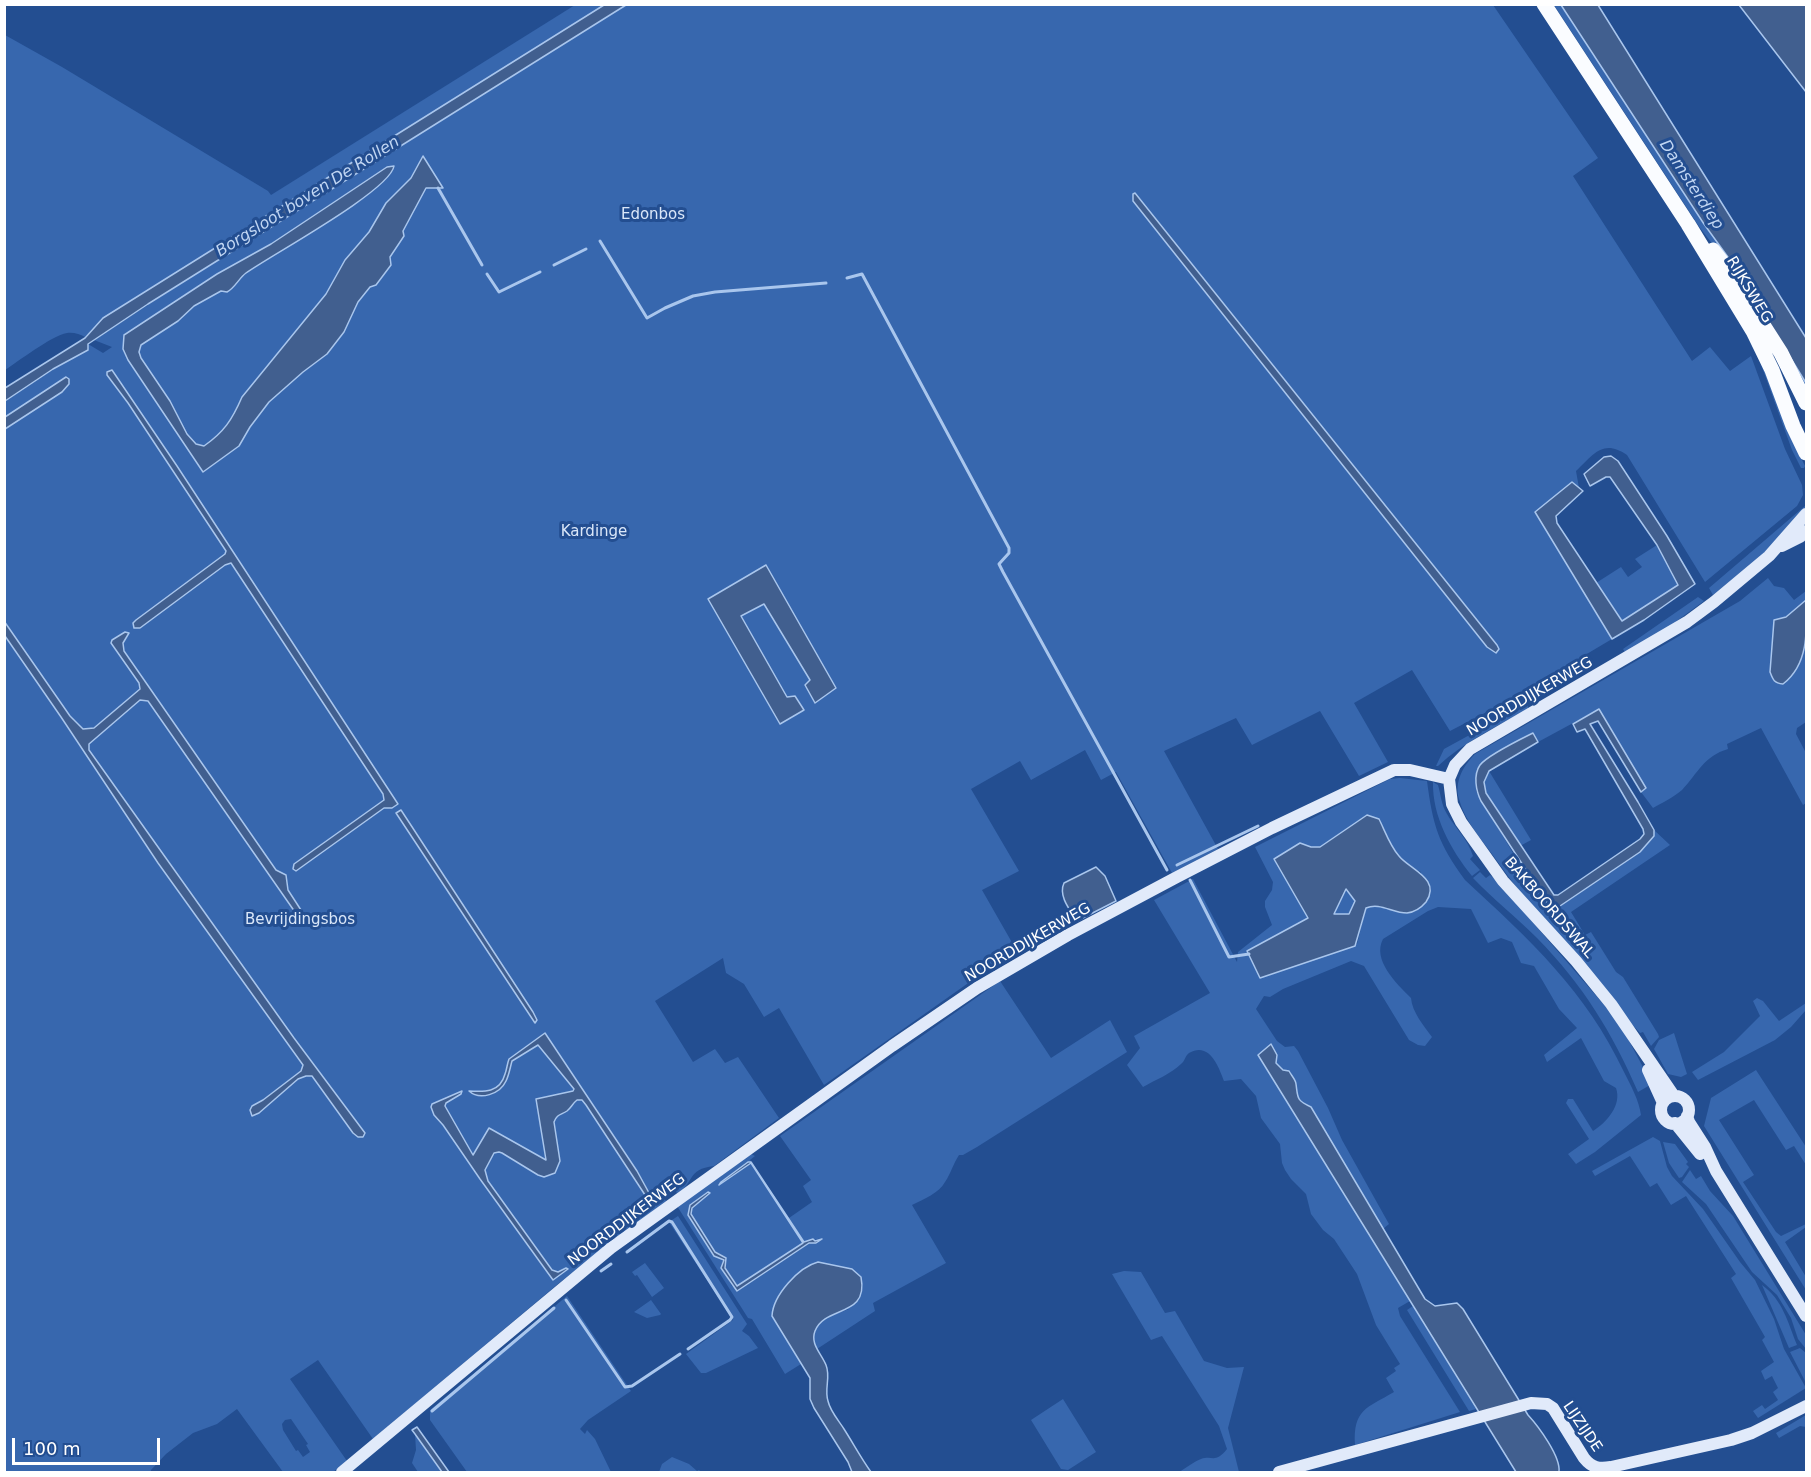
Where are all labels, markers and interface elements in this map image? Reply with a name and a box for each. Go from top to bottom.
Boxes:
water label: Borgsloot boven De Rollen [213,132,403,262]
water label: Damsterdiep [1655,136,1727,234]
park label: Edonbos [621,206,685,224]
street label: RIJKSWEG [1722,253,1776,327]
park label: Kardinge [561,523,627,541]
street label: NOORDDIJKERWEG [1464,654,1596,740]
street label: BAKBOORDSWAL [1500,854,1598,962]
street label: NOORDDIJKERWEG [962,900,1094,986]
park label: Bevrijdingsbos [245,911,355,929]
street label: NOORDDIJKERWEG [565,1170,689,1270]
street label: LIJZIJDE [1559,1398,1605,1456]
scale bar [15,1426,164,1464]
text: 100 m [23,1438,81,1459]

